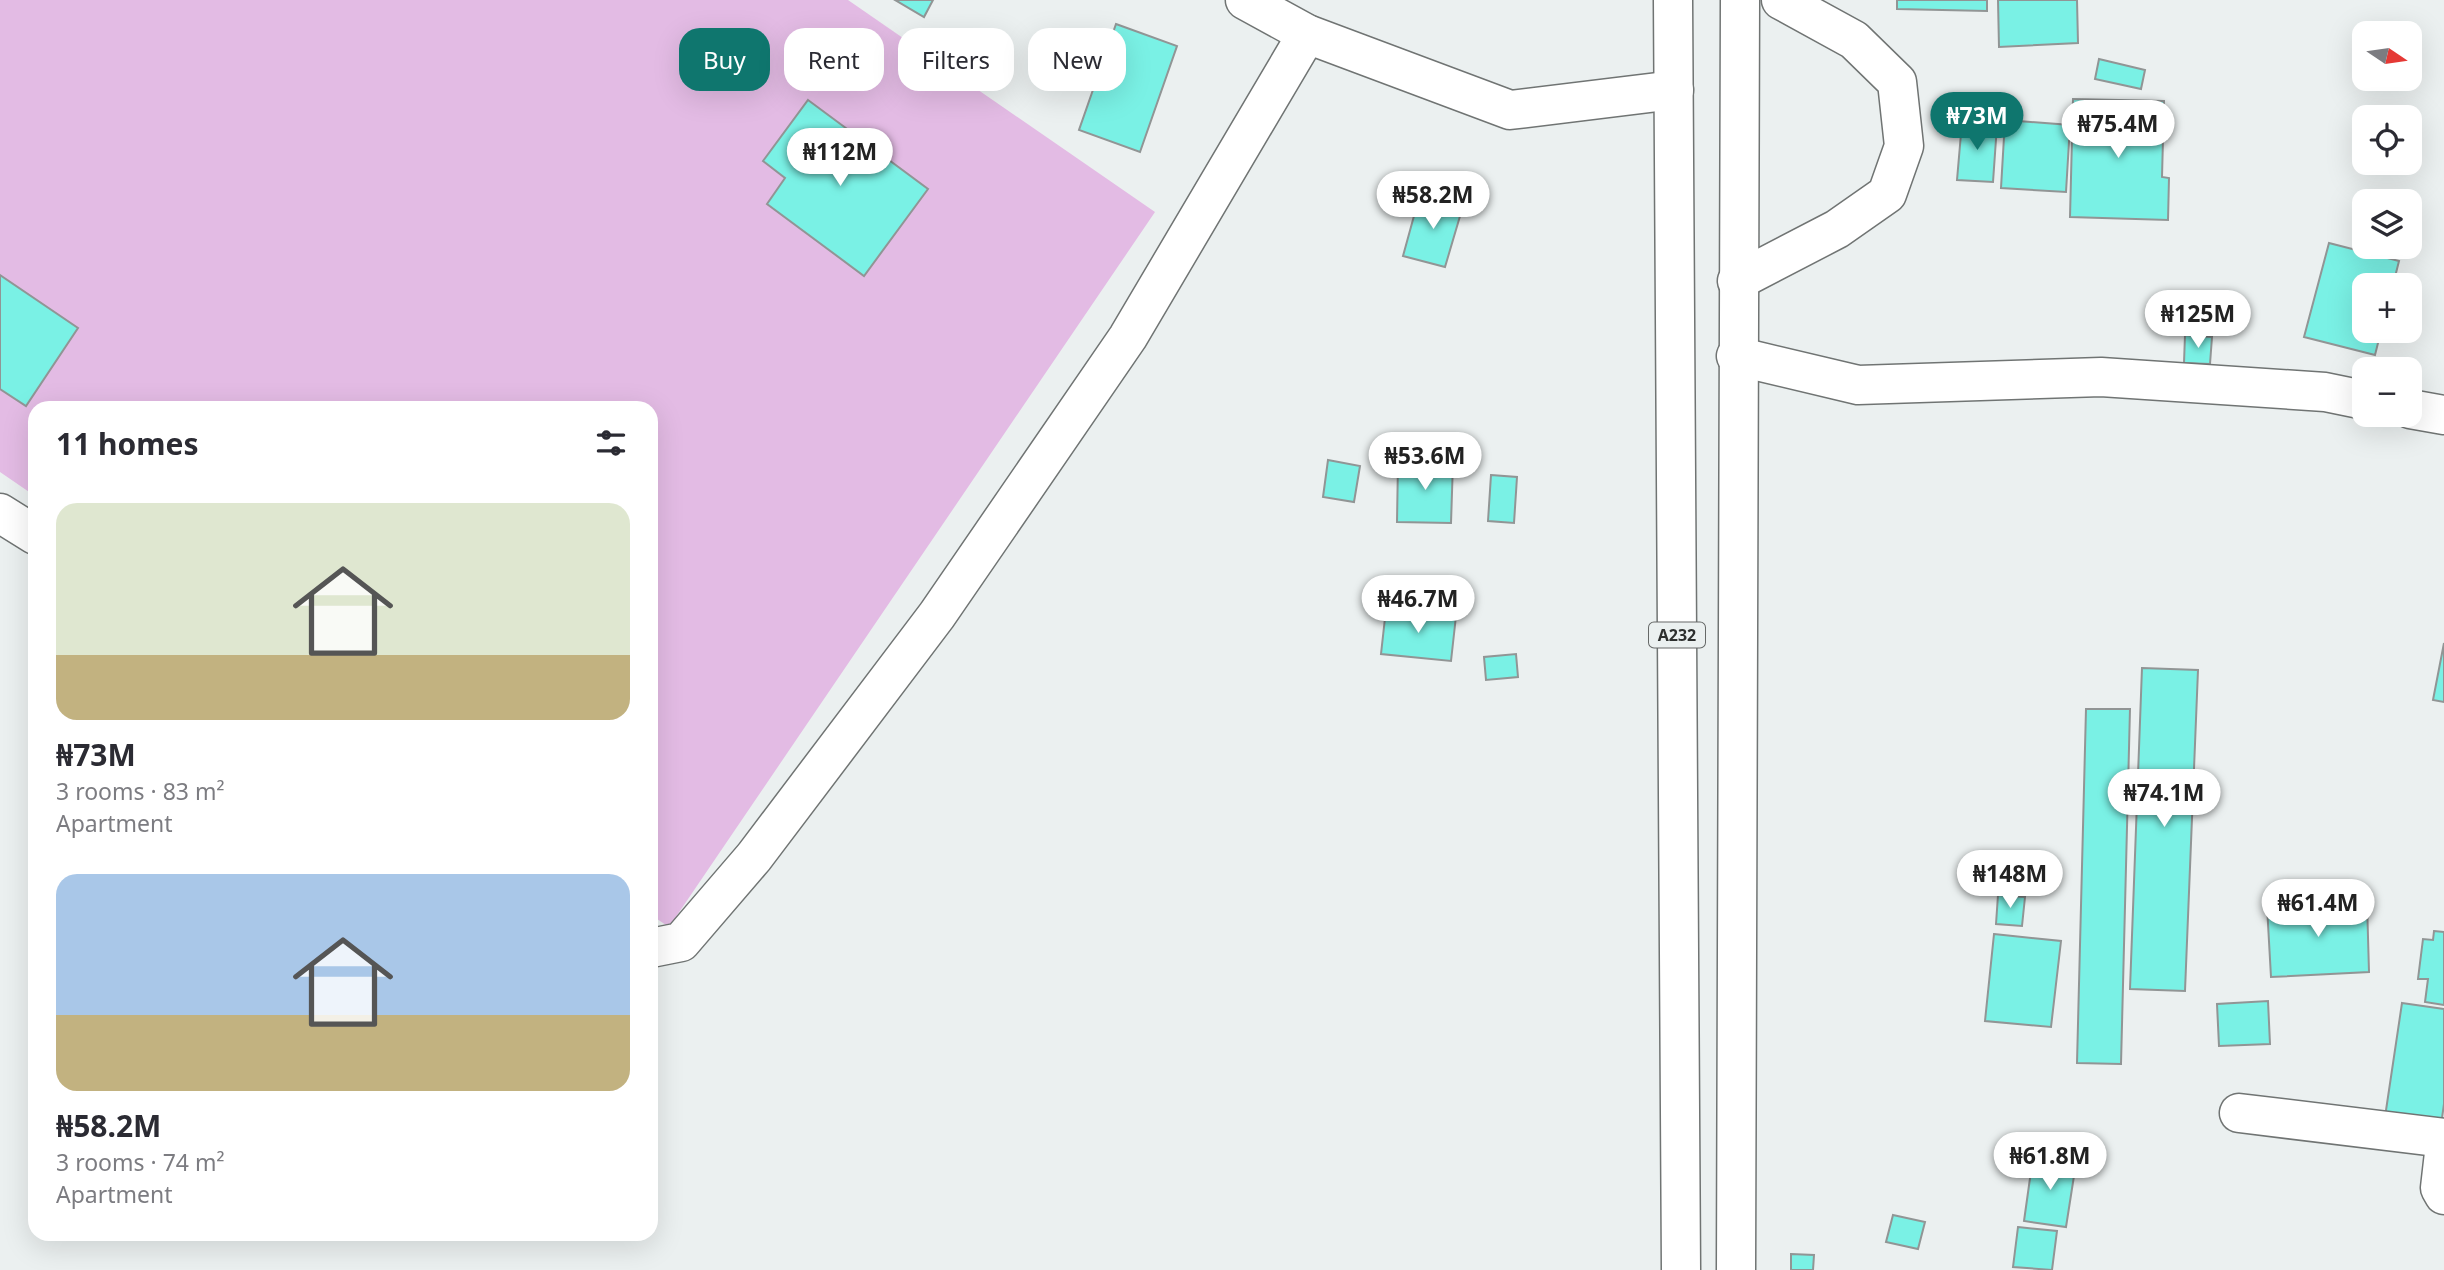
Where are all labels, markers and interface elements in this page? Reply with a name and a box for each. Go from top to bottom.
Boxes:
north arrow [2352,21,2422,91]
map controls [2352,21,2422,427]
chip: Buy [679,28,770,91]
chip: Rent [784,28,884,91]
chip: Filters [898,28,1014,91]
chip: New [1028,28,1126,91]
pin: ₦73M [1936,92,2018,152]
text: ₦73M [1946,99,2008,131]
pin: ₦75.4M [2061,100,2175,160]
button: locate [2352,105,2422,175]
text: ₦75.4M [2078,107,2158,139]
pin: ₦112M [791,128,889,188]
text: ₦112M [803,135,877,167]
pin: ₦58.2M [1376,172,1490,231]
text: ₦58.2M [1393,178,1473,210]
button: layers [2352,189,2422,259]
button: + [2352,273,2422,343]
pin: ₦125M [2149,290,2247,350]
text: ₦125M [2161,297,2235,329]
button: − [2352,357,2422,427]
text: 11 homes [56,423,199,464]
icon: filters [592,424,630,462]
pin: ₦53.6M [1368,433,1482,492]
text: ₦53.6M [1385,439,1465,471]
icon: home [280,548,406,674]
pin: ₦46.7M [1361,576,1475,635]
text: ₦46.7M [1378,582,1458,614]
road number: A232 [1649,622,1705,648]
text: ₦73M [56,734,136,775]
pin: ₦74.1M [2107,770,2221,829]
text: 3 rooms · 83 m² [56,775,225,807]
text: ₦74.1M [2124,776,2204,808]
text: Apartment [56,807,173,839]
pin: ₦148M [1961,850,2059,910]
text: ₦148M [1973,857,2047,889]
pin: ₦61.4M [2261,880,2375,939]
text: ₦61.4M [2278,886,2358,918]
icon: home [280,919,406,1045]
text: ₦58.2M [56,1105,161,1146]
pin: ₦61.8M [1993,1132,2107,1192]
text: ₦61.8M [2010,1139,2090,1171]
text: 3 rooms · 74 m² [56,1146,225,1178]
text: Apartment [56,1178,173,1210]

